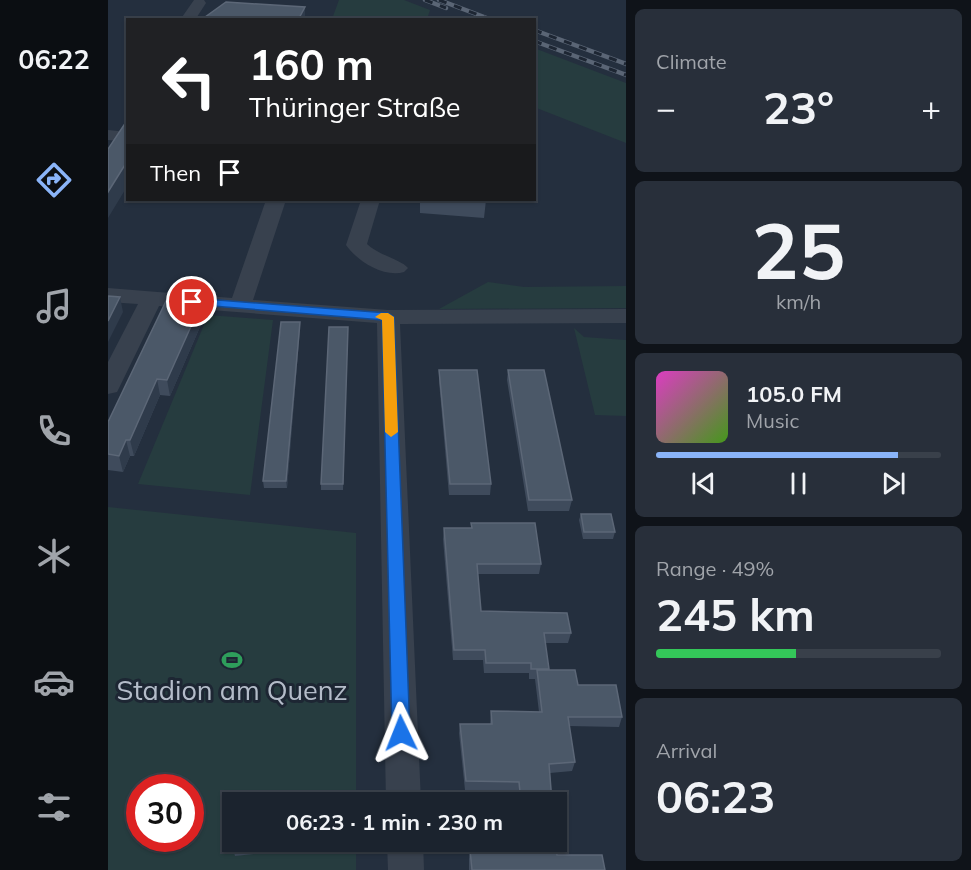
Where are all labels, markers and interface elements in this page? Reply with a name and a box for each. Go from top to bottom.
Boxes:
text: 160 m [249,38,374,91]
text: 06:22 [18,42,90,76]
icon: left [150,42,228,120]
text: Climate [656,49,727,74]
text: 23° [763,79,834,135]
text: − [656,87,676,128]
text: + [921,87,941,128]
text: Thüringer Straße [249,90,460,124]
icon: arrive [213,156,246,189]
icon: directions [33,159,75,201]
text: Then [150,159,201,187]
text: 25 [752,201,845,299]
pin [166,276,217,327]
icon: music [33,285,75,327]
icon: arrive [175,285,208,318]
text: km/h [776,289,821,314]
text: 105.0 FM [746,380,842,408]
text: Music [746,408,799,433]
icon: phone [33,410,75,452]
icon: previous [687,467,720,500]
icon: pause [782,467,815,500]
icon: next [877,467,910,500]
icon: climate [33,535,75,577]
text: Range · 49% [656,556,774,581]
text: 245 km [656,586,815,642]
sports icon: Stadion am Quenz [220,648,244,672]
icon: car [33,661,75,703]
place label: Stadion am Quenz [116,673,348,707]
position arrow [369,701,433,765]
text: Arrival [656,738,717,763]
text: 06:23 [656,768,775,824]
speed limit sign: 30 [126,774,204,852]
icon: filters [33,786,75,828]
text: 06:23 · 1 min · 230 m [286,808,503,836]

